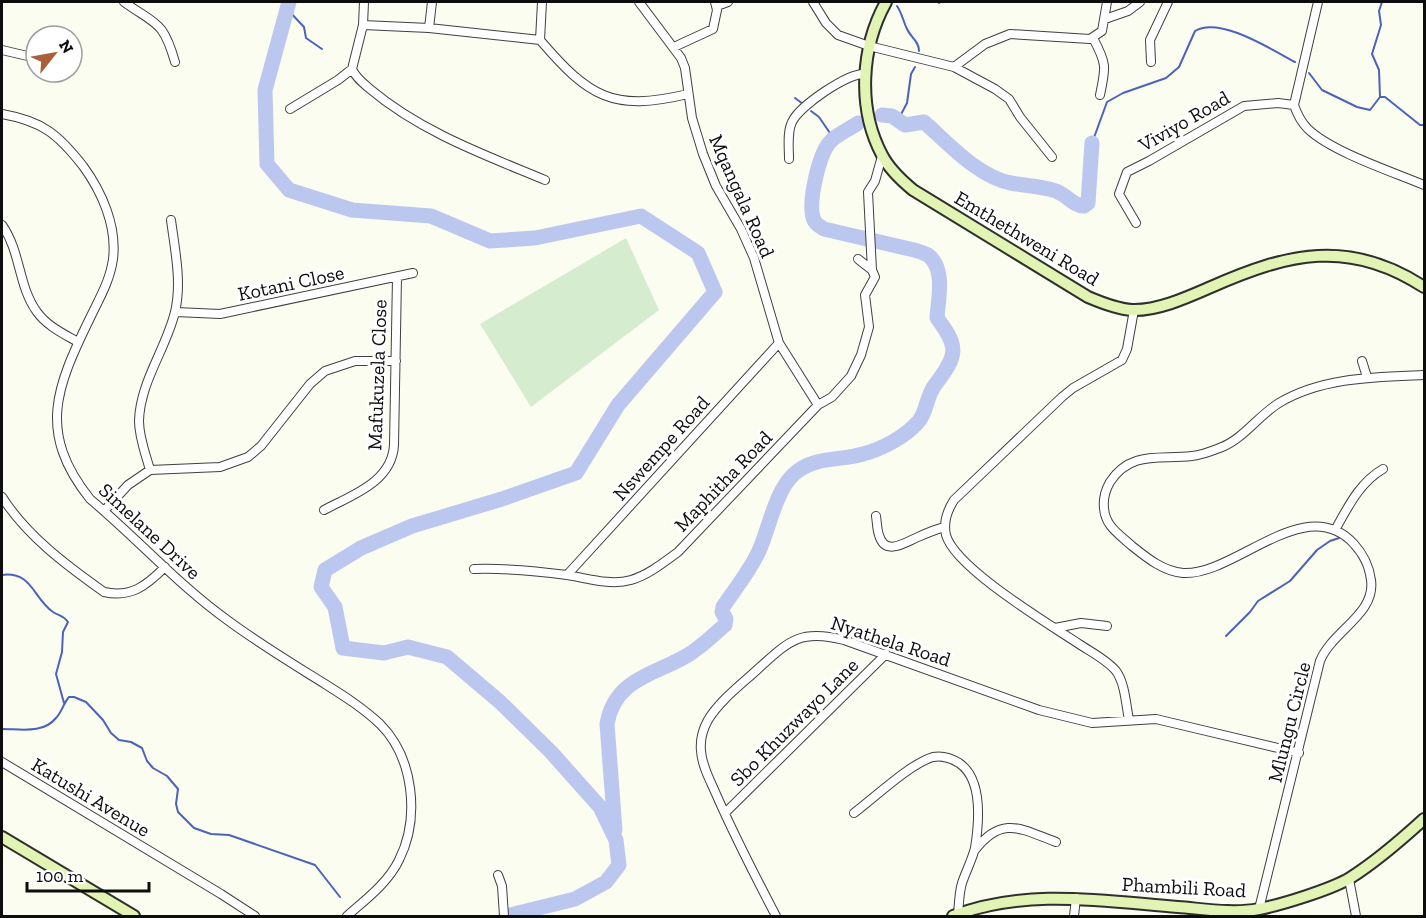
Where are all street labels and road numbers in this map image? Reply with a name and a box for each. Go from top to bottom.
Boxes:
street label: Viviyo Road [1133,85,1234,157]
street label: Mqangala Road [704,131,780,261]
street label: Emthethweni Road [950,185,1104,291]
street label: Kotani Close [236,260,346,306]
street label: Mafukuzela Close [362,299,392,451]
street label: Nswempe Road [608,391,714,505]
street label: Maphitha Road [669,426,777,536]
street label: Simelane Drive [94,478,206,584]
street label: Nyathela Road [828,610,954,672]
street label: Sbo Khuzwayo Lane [725,653,863,791]
street label: Mlungu Circle [1262,659,1316,785]
street label: Katushi Avenue [27,752,155,842]
street label: Phambili Road [1121,872,1247,902]

